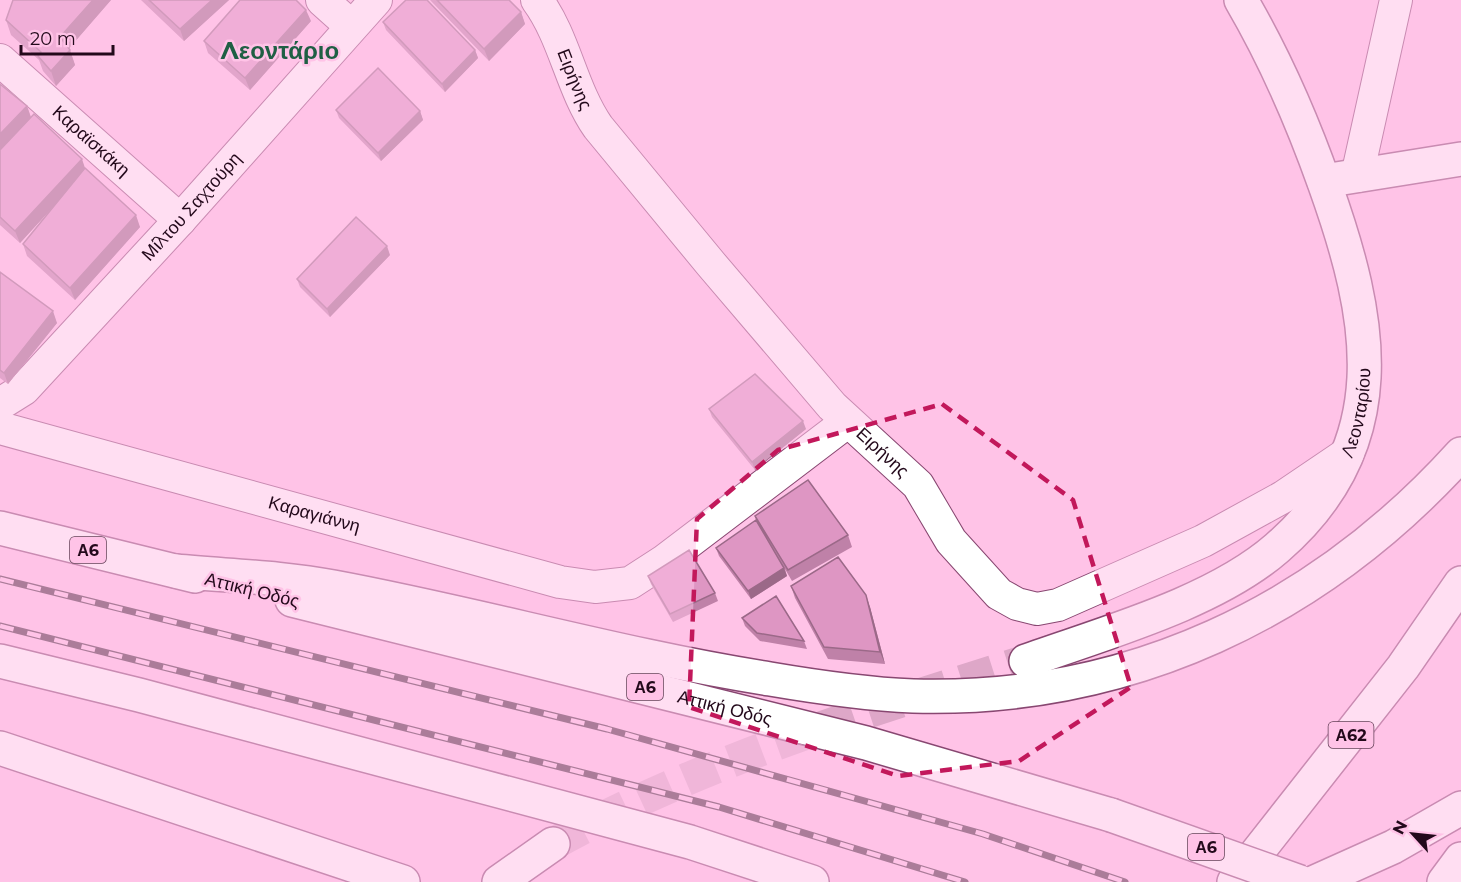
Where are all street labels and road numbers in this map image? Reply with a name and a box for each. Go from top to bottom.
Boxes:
street label: Ειρήνης [552,46,597,114]
street label: Καραϊσκάκη [48,101,134,181]
street label: Μίλτου Σαχτούρη [137,148,246,265]
street label: Λεονταρίου [1336,368,1375,461]
street label: Ειρήνης [852,423,914,482]
street label: Καραγιάννη [266,491,363,538]
road number: Α6 [70,537,106,563]
street label: Αττική Οδός [202,568,302,612]
road number: Α6 [627,674,663,700]
street label: Αττική Οδός [675,685,775,730]
road number: Α62 [1328,722,1374,748]
road number: Α6 [1188,834,1224,860]

